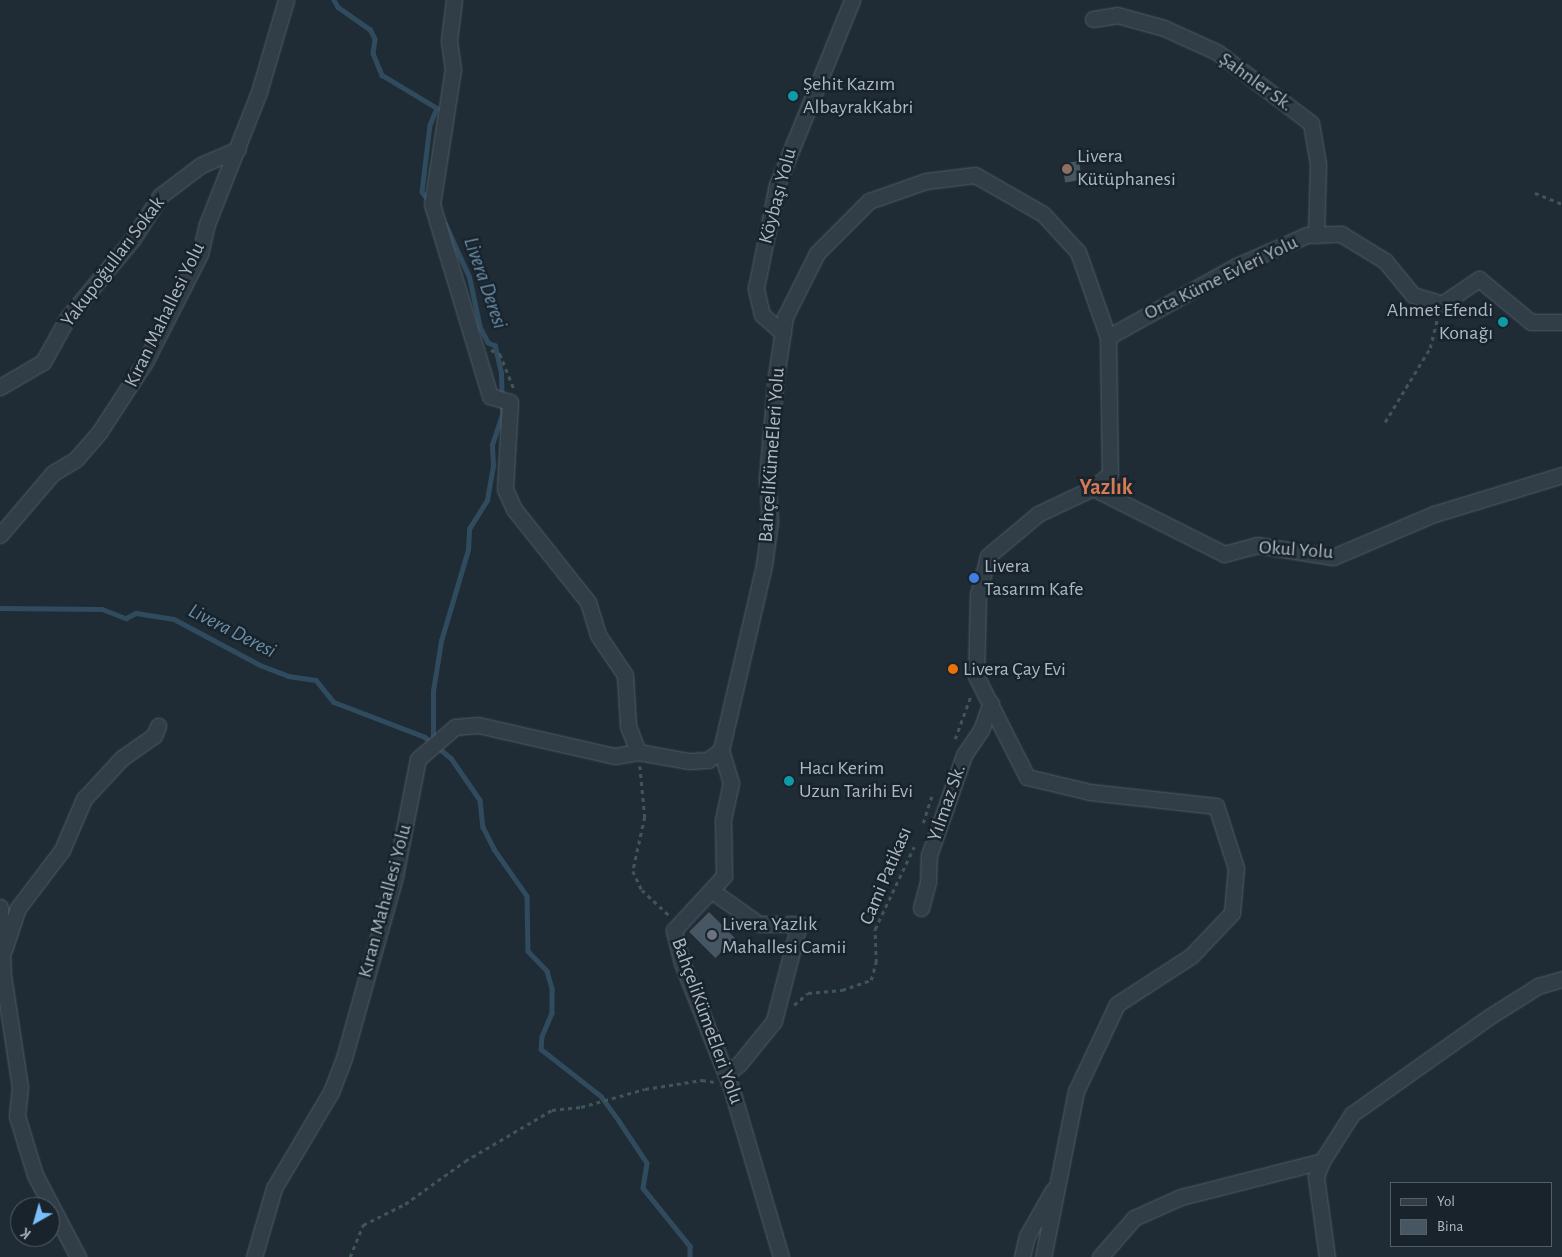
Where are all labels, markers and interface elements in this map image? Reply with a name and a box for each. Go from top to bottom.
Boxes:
street label: Şahnler Sk. [1214,47,1298,117]
place label: Şehit Kazım AlbayrakKabri [803,72,913,119]
marker: Şehit Kazım AlbayrakKabri [787,90,799,102]
place label: Livera Kütüphanesi [1077,145,1176,192]
street label: Köybaşı Yolu [754,146,802,246]
marker: Livera Kütüphanesi [1061,163,1073,175]
street label: Yakupoğulları Sokak [56,192,170,332]
street label: Orta Küme Evleri Yolu [1140,230,1302,326]
water label: Livera Deresi [458,234,512,332]
street label: Kıran Mahallesi Yolu [120,239,210,391]
place label: Ahmet Efendi Konağı [1387,299,1493,346]
marker: Ahmet Efendi Konağı [1497,316,1509,328]
street label: BahçeliKümeEleri Yolu [754,367,790,543]
district label: Yazlık [1079,475,1133,501]
street label: Okul Yolu [1258,535,1334,565]
place label: Livera Tasarım Kafe [984,554,1083,601]
marker: Livera Tasarım Kafe [968,572,980,584]
water label: Livera Deresi [184,598,280,664]
place label: Livera Çay Evi [963,657,1066,681]
marker: Livera Çay Evi [947,663,959,675]
place label: Hacı Kerim Uzun Tarihi Evi [799,757,913,804]
street label: Yılmaz Sk. [923,761,971,845]
marker: Hacı Kerim Uzun Tarihi Evi [783,775,795,787]
street label: Kıran Mahallesi Yolu [353,822,417,980]
street label: Cami Patikası [855,823,917,929]
place label: Livera Yazlık Mahallesi Camii [722,912,846,959]
marker: Livera Yazlık Mahallesi Camii [706,929,718,941]
street label: BahçeliKümeEleri Yolu [666,935,748,1107]
legend [1390,1182,1552,1247]
text: Yol [1437,1194,1455,1209]
north arrow [10,1197,60,1247]
text: Bina [1437,1219,1463,1234]
text: K [19,1225,34,1241]

